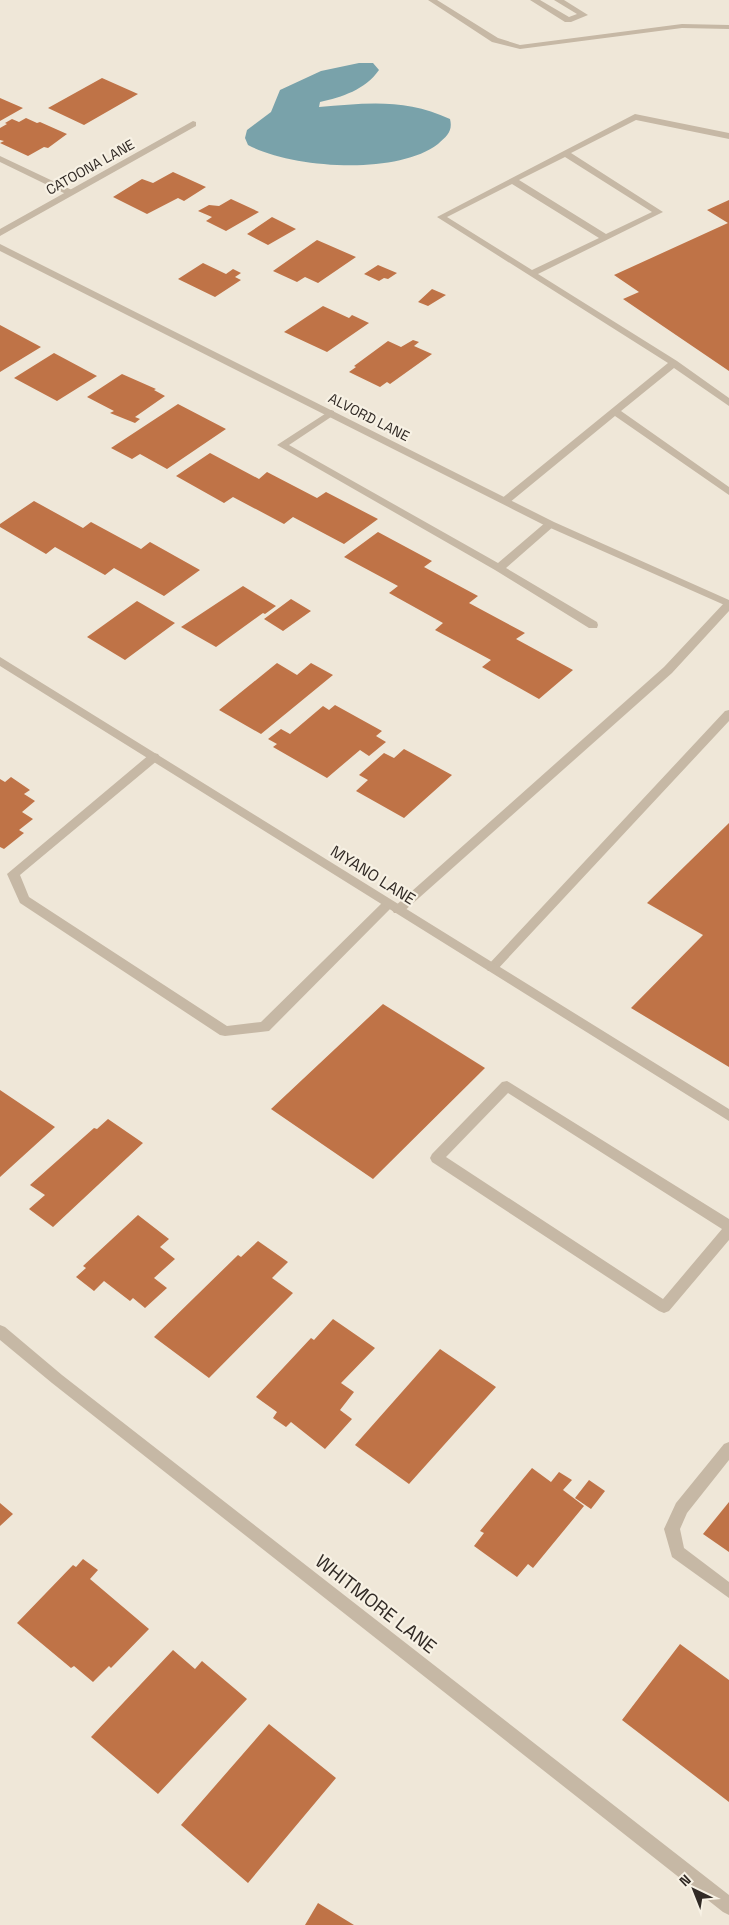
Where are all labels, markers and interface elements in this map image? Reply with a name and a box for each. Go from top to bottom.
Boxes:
street label: CATOONA LANE [43,135,137,199]
street label: ALVORD LANE [325,389,413,445]
street label: MYANO LANE [327,841,419,909]
street label: WHITMORE LANE [310,1549,442,1659]
north arrow [669,1865,719,1915]
text: N [676,1871,695,1890]

